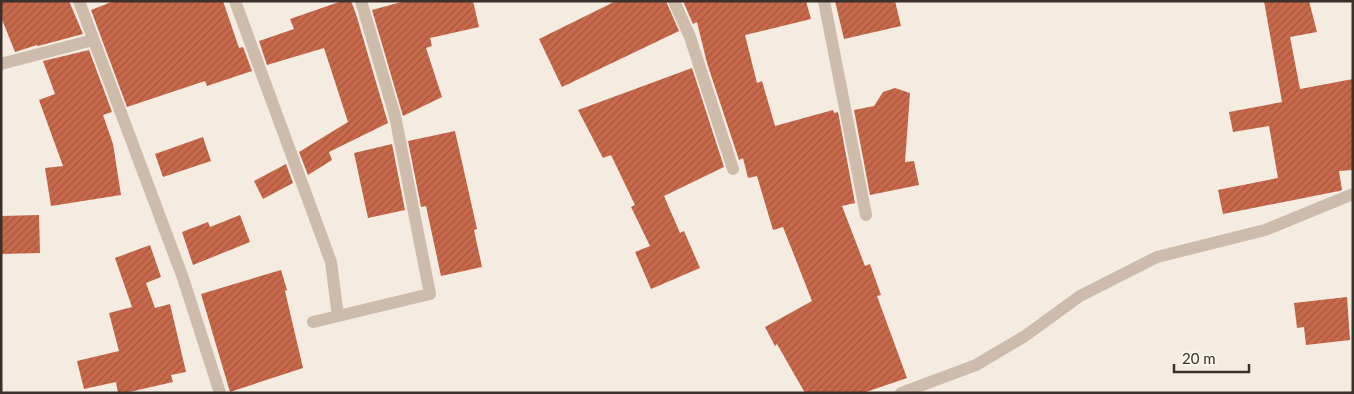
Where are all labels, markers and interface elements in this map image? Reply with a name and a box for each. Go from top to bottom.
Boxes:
scale bar [1174,342,1249,374]
text: 20 m [1182,349,1216,367]

